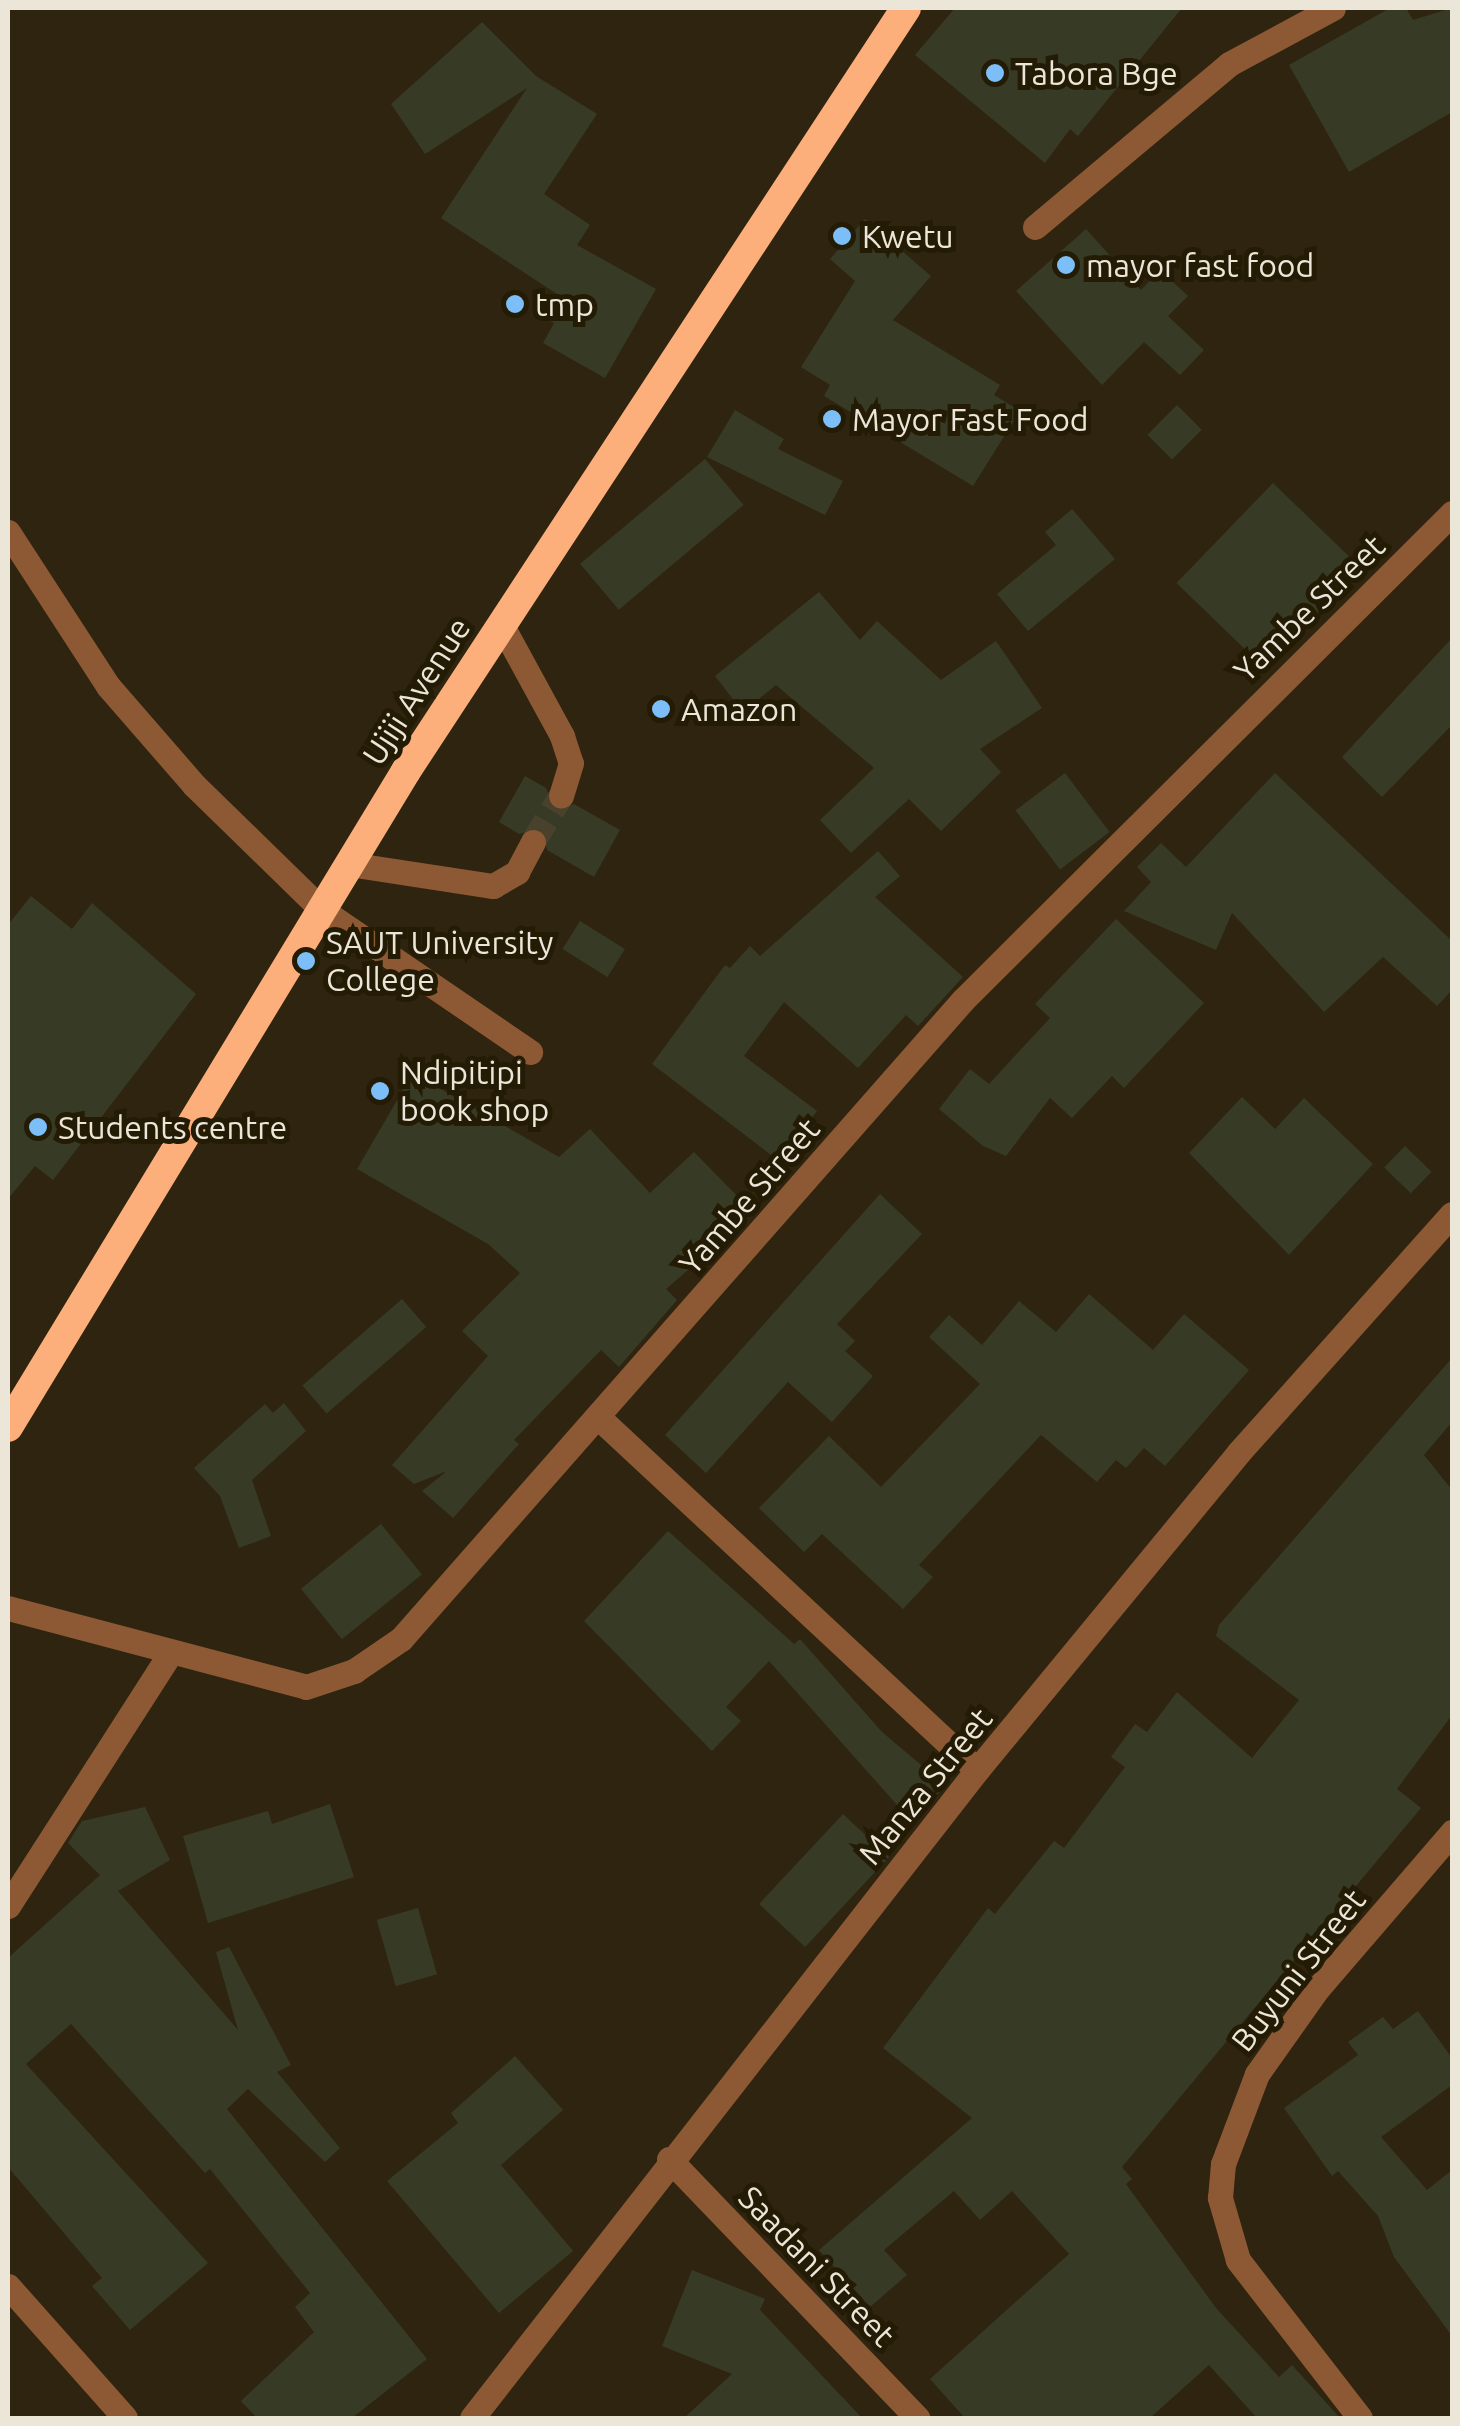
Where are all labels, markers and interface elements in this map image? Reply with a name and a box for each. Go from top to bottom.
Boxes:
place label: Tabora Bge [1015,54,1178,92]
marker: Tabora Bge [984,62,1006,84]
place label: Kwetu [862,217,954,255]
marker: Kwetu [831,225,853,247]
place label: mayor fast food [1086,246,1314,284]
marker: mayor fast food [1055,254,1077,276]
place label: tmp [535,285,594,323]
marker: tmp [504,293,526,315]
place label: Mayor Fast Food [852,400,1089,438]
marker: Mayor Fast Food [821,408,843,430]
street label: Yambe Street [1226,527,1392,689]
street label: Ujiji Avenue [354,610,478,772]
place label: Amazon [681,690,797,728]
marker: Amazon [650,698,672,720]
place label: SAUT University College [326,924,553,999]
marker: SAUT University College [295,950,317,972]
place label: Ndipitipi book shop [400,1054,549,1129]
marker: Ndipitipi book shop [369,1080,391,1102]
place label: Students centre [58,1108,287,1146]
street label: Yambe Street [671,1110,827,1282]
marker: Students centre [27,1116,49,1138]
street label: Manza Street [850,1700,1000,1872]
street label: Buyuni Street [1223,1881,1373,2059]
street label: Saadani Street [731,2178,903,2354]

